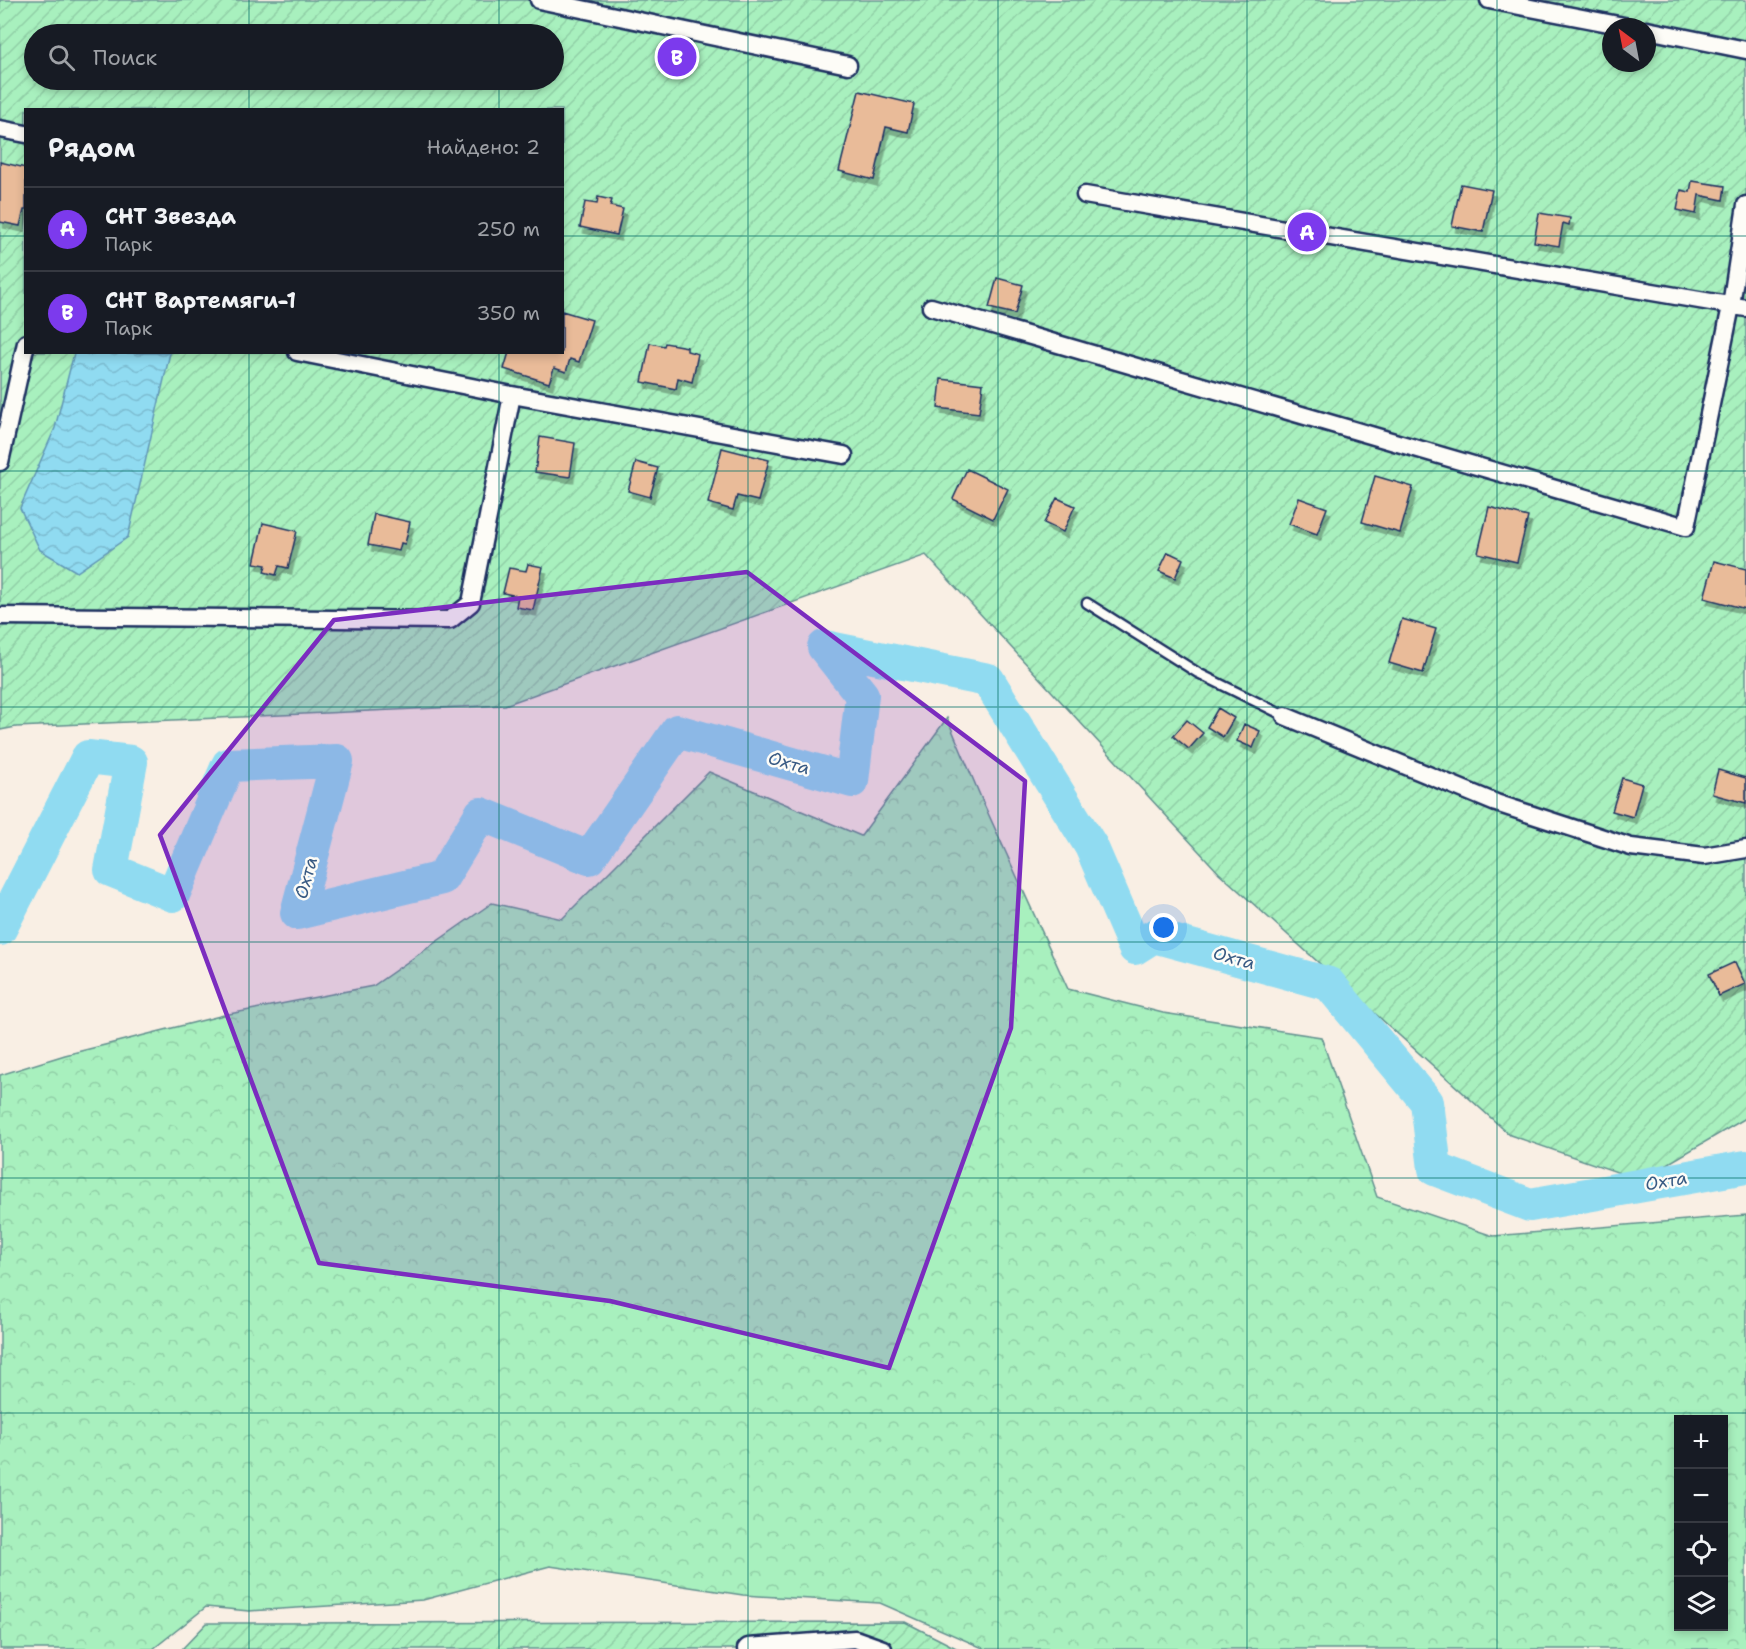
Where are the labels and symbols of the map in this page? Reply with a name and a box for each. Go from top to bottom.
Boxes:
north arrow [1602,18,1656,72]
pin: B [658,34,696,80]
pin: A [1288,210,1326,254]
water label: Охта [765,746,813,780]
water label: Охта [289,854,323,902]
your location [1149,913,1178,942]
water label: Охта [1210,941,1258,975]
water label: Охта [1643,1165,1689,1197]

